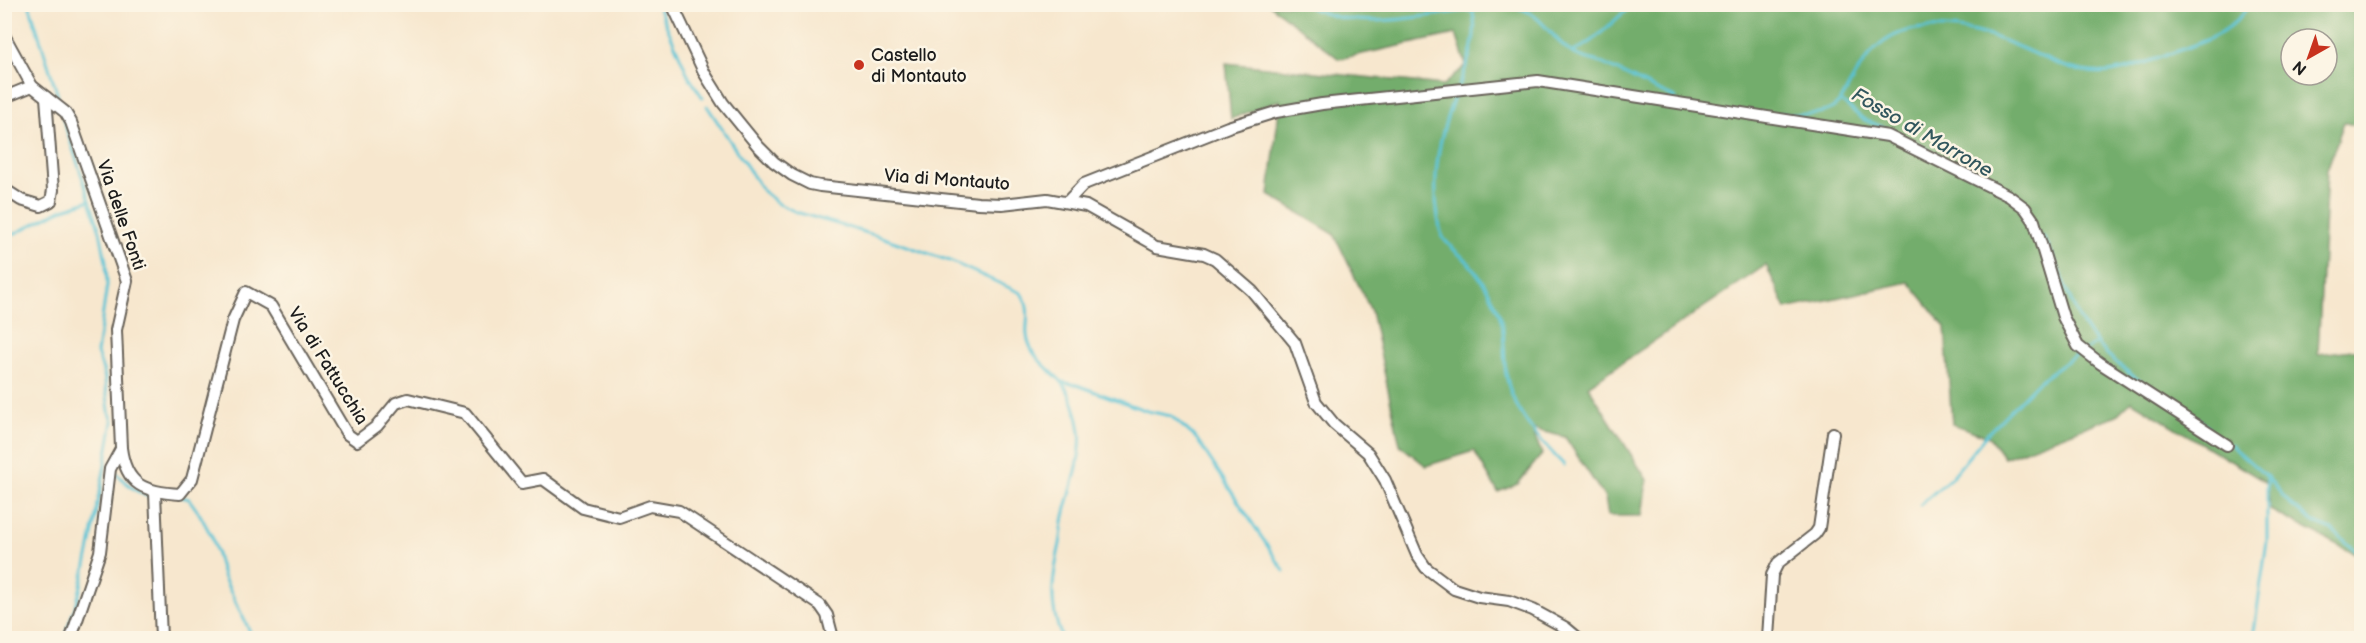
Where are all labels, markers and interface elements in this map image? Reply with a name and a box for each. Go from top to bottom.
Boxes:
north arrow [2279,27,2339,87]
place label: Castello di Montauto [871,45,967,87]
text: N [2290,56,2311,78]
marker: Castello di Montauto [852,58,866,72]
water label: Fosso di Marrone [1847,83,1997,183]
street label: Via delle Fonti [92,157,150,273]
street label: Via di Montauto [883,165,1011,195]
street label: Via di Fattucchia [283,303,373,429]

